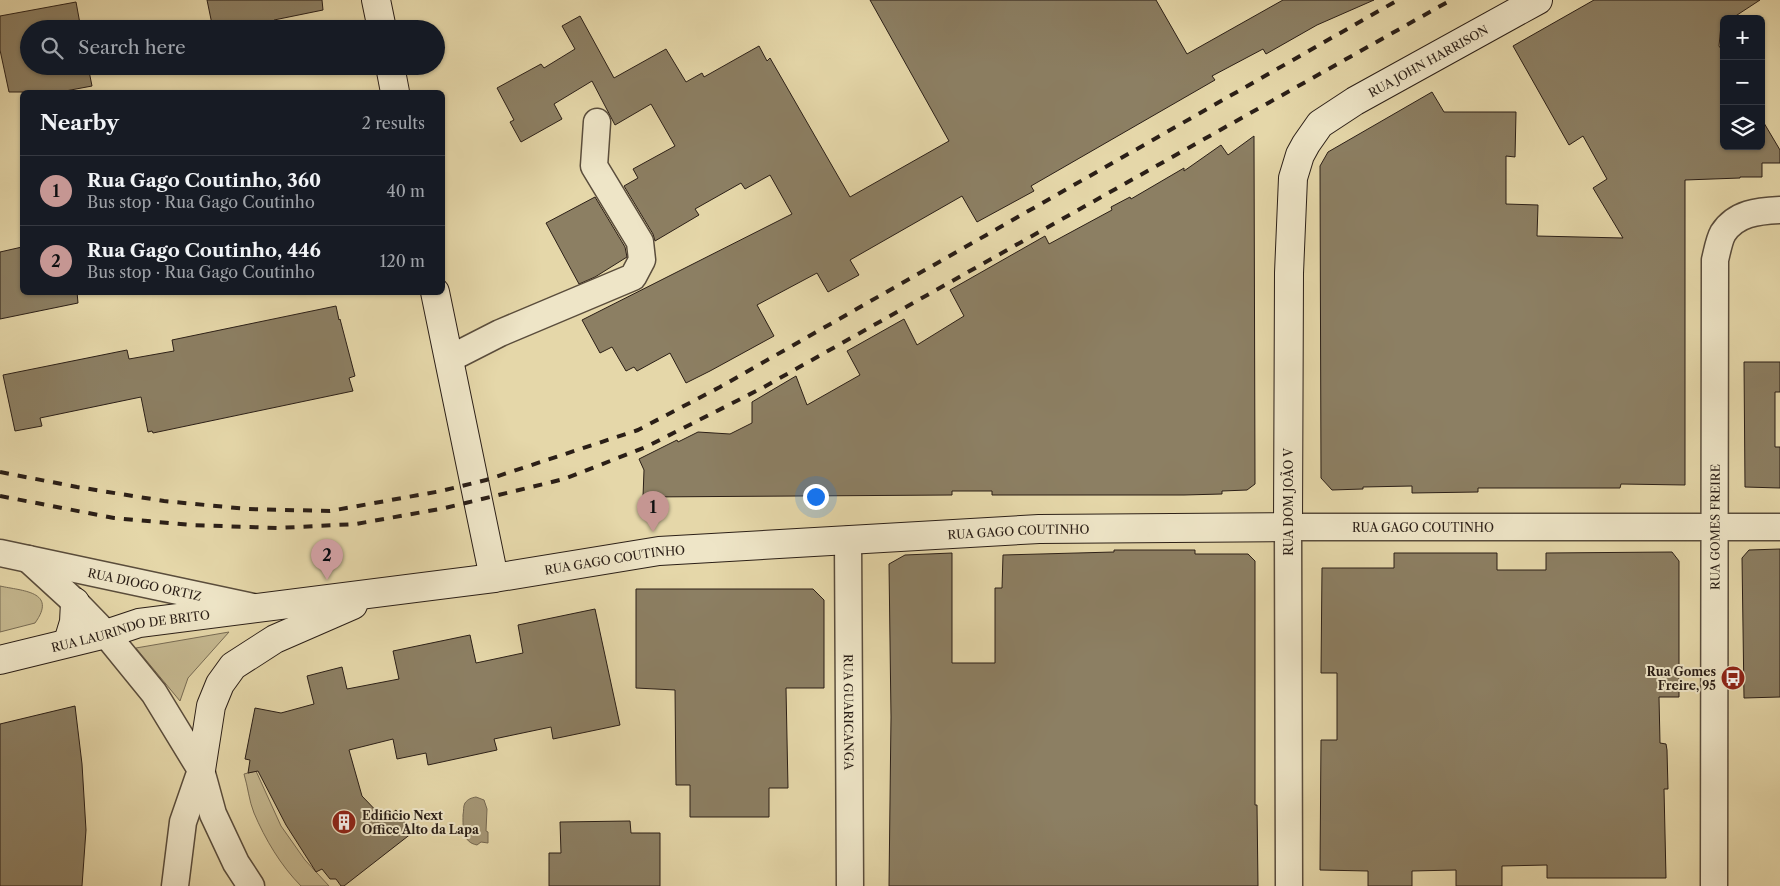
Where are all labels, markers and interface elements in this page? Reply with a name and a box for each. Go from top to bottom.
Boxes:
map controls [1720,15,1765,150]
button: + [1720,15,1765,60]
search box [20,20,445,75]
street label: RUA JOHN HARRISON [1365,21,1491,100]
icon: search [38,34,66,62]
text: Search here [78,36,186,59]
button: − [1720,60,1765,105]
button: layers [1720,105,1765,150]
text: Nearby [40,110,119,135]
text: 2 results [362,113,425,133]
text: Rua Gago Coutinho, 360 [87,169,321,192]
text: 1 [52,181,60,201]
text: 40 m [386,181,425,201]
text: Bus stop · Rua Gago Coutinho [87,192,315,212]
text: Rua Gago Coutinho, 446 [87,239,321,262]
text: 2 [51,251,61,271]
text: 120 m [380,251,425,271]
text: Bus stop · Rua Gago Coutinho [87,262,315,282]
street label: RUA DOM JOÃO V [1280,448,1296,556]
street label: RUA GOMES FREIRE [1707,464,1722,590]
your location [803,484,829,510]
pin: 1 [637,491,669,532]
street label: RUA GAGO COUTINHO [1352,520,1494,535]
street label: RUA GAGO COUTINHO [947,521,1089,542]
pin: 2 [311,539,343,580]
street label: RUA GAGO COUTINHO [543,542,685,577]
street label: RUA DIOGO ORTIZ [86,564,203,603]
street label: RUA LAURINDO DE BRITO [49,607,211,655]
street label: RUA GUARICANGA [841,654,857,771]
place label: Rua Gomes Freire, 95 [1647,664,1716,693]
bus stop icon: Rua Gomes Freire, 95 [1720,665,1746,691]
place label: Edificio Next Office Alto da Lapa [362,808,480,837]
building icon: Edificio Next Office Alto da Lapa [331,809,357,835]

